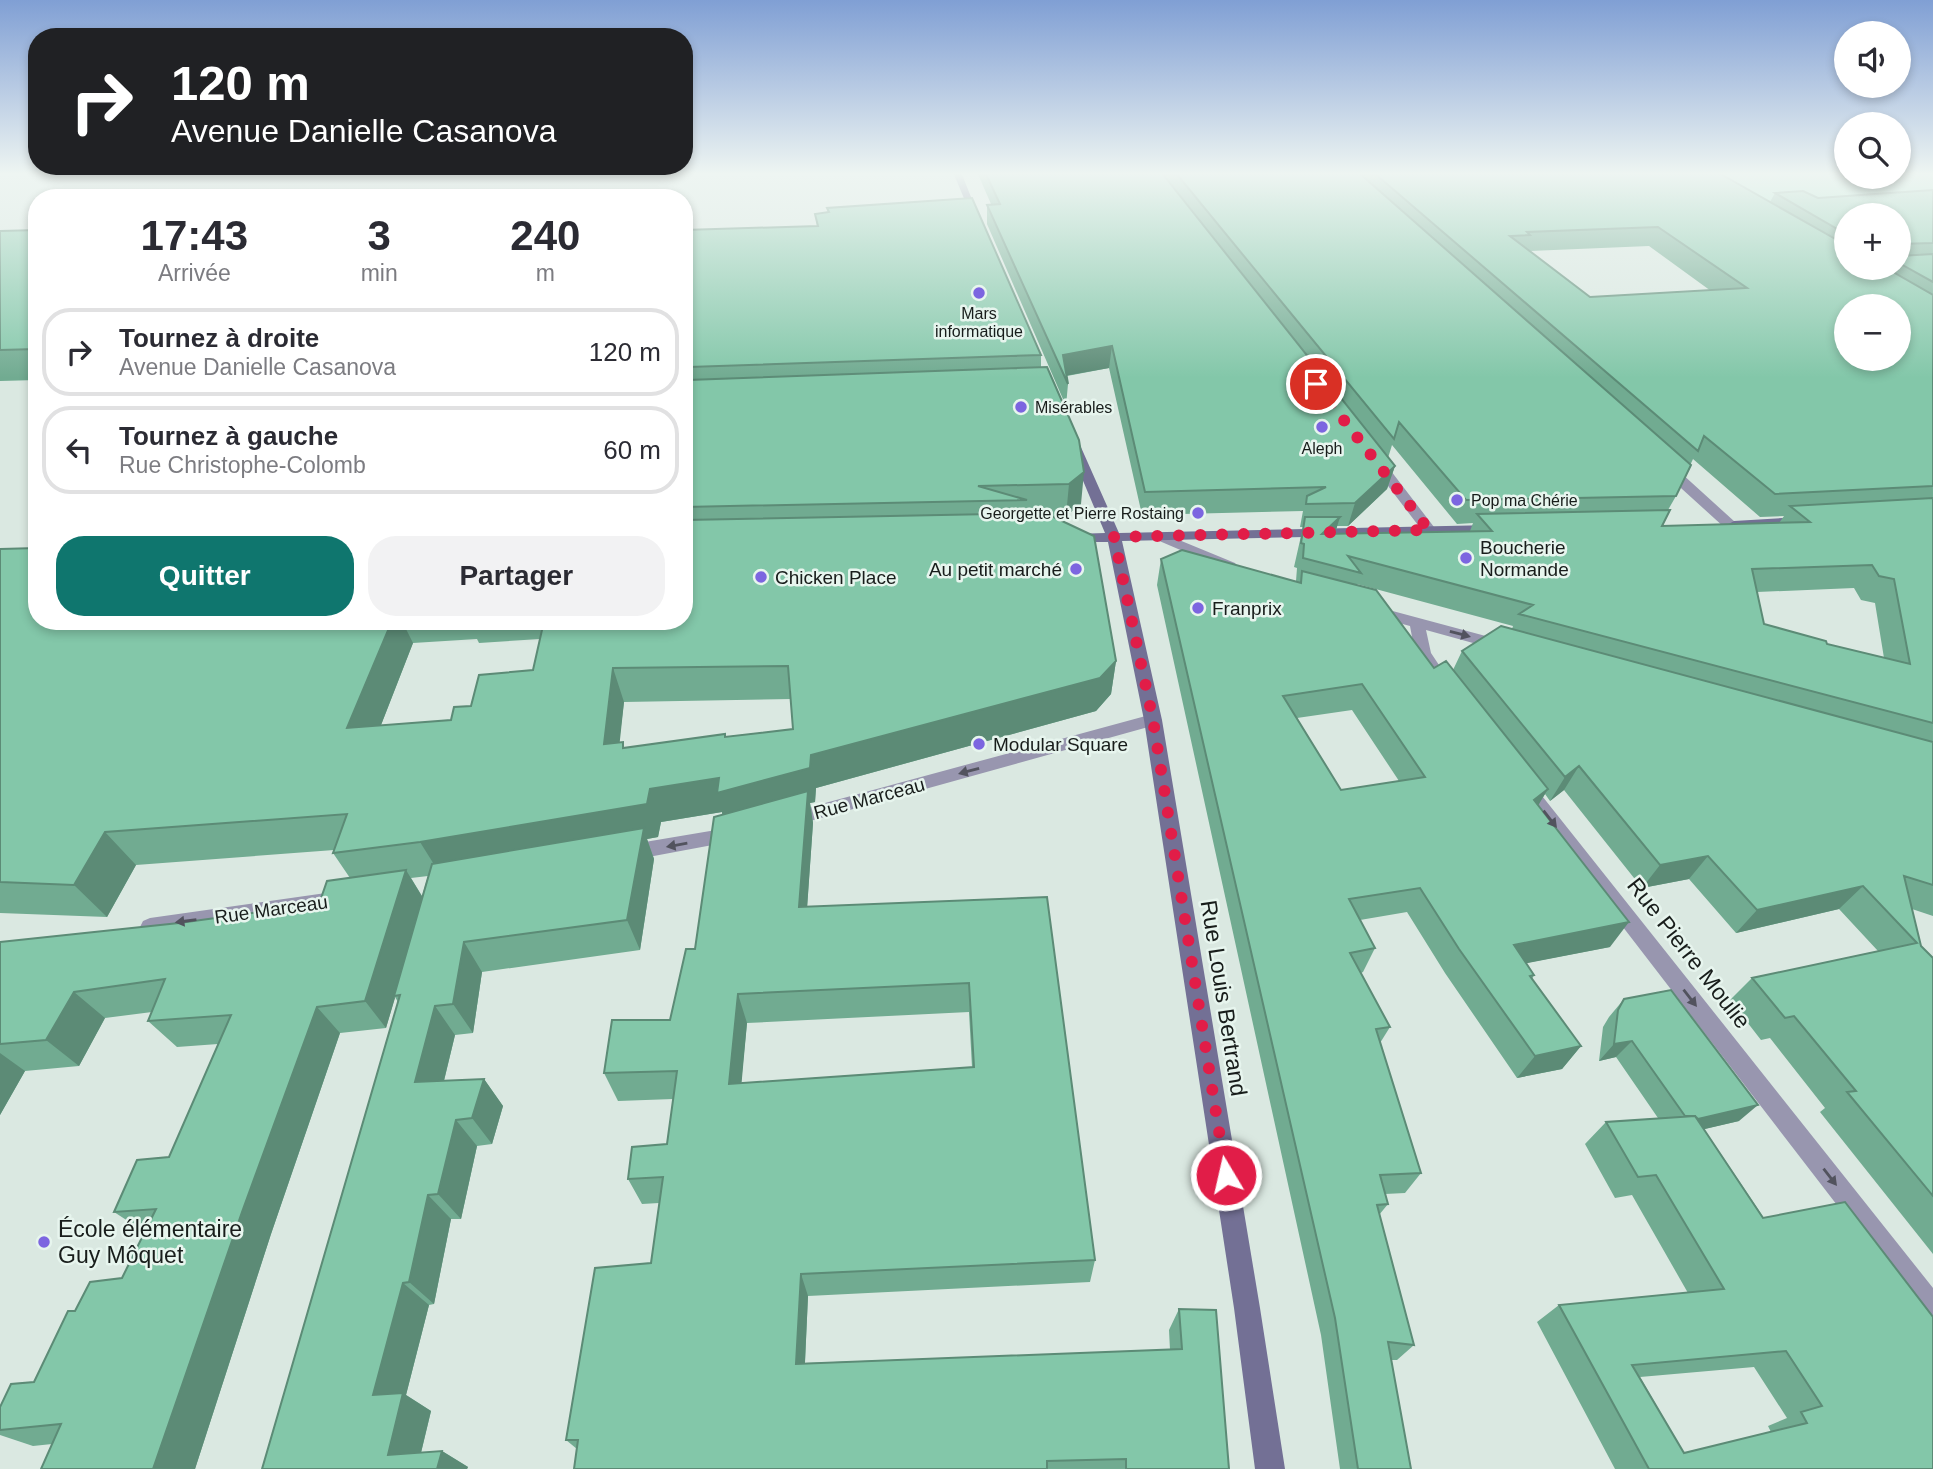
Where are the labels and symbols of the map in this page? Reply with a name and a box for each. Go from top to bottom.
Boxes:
marker: Mars informatique [971,285,987,301]
place label: Mars informatique [935,305,1023,340]
pin [1286,354,1346,414]
marker: Misérables [1013,399,1029,415]
place label: Misérables [1035,399,1112,416]
marker: Aleph [1314,419,1330,435]
place label: Aleph [1302,440,1342,457]
marker: Pop ma Chérie [1449,492,1465,508]
place label: Pop ma Chérie [1471,492,1578,509]
place label: Georgette et Pierre Rostaing [980,505,1184,522]
marker: Georgette et Pierre Rostaing [1190,505,1206,521]
place label: Boucherie Normande [1480,537,1569,580]
marker: Boucherie Normande [1458,550,1474,566]
place label: Au petit marché [929,559,1062,580]
marker: Au petit marché [1068,561,1084,577]
place label: Chicken Place [775,567,896,588]
marker: Chicken Place [753,569,769,585]
place label: Franprix [1212,598,1282,619]
marker: Franprix [1190,600,1206,616]
one-way arrow [1449,630,1470,640]
place label: Modular Square [993,734,1128,755]
marker: Modular Square [971,736,987,752]
one-way arrow [958,766,979,776]
street label: Rue Marceau [811,774,927,823]
one-way arrow [1543,809,1558,827]
one-way arrow [666,840,688,851]
street label: Rue Pierre Moulie [1622,872,1756,1034]
street label: Rue Marceau [213,891,329,928]
street label: Rue Louis Bertrand [1196,898,1252,1098]
one-way arrow [175,916,197,927]
one-way arrow [1683,989,1697,1007]
position arrow [1189,1138,1263,1212]
one-way arrow [1823,1168,1838,1186]
place label: École élémentaire Guy Môquet [58,1216,242,1268]
marker: École élémentaire Guy Môquet [36,1234,52,1250]

